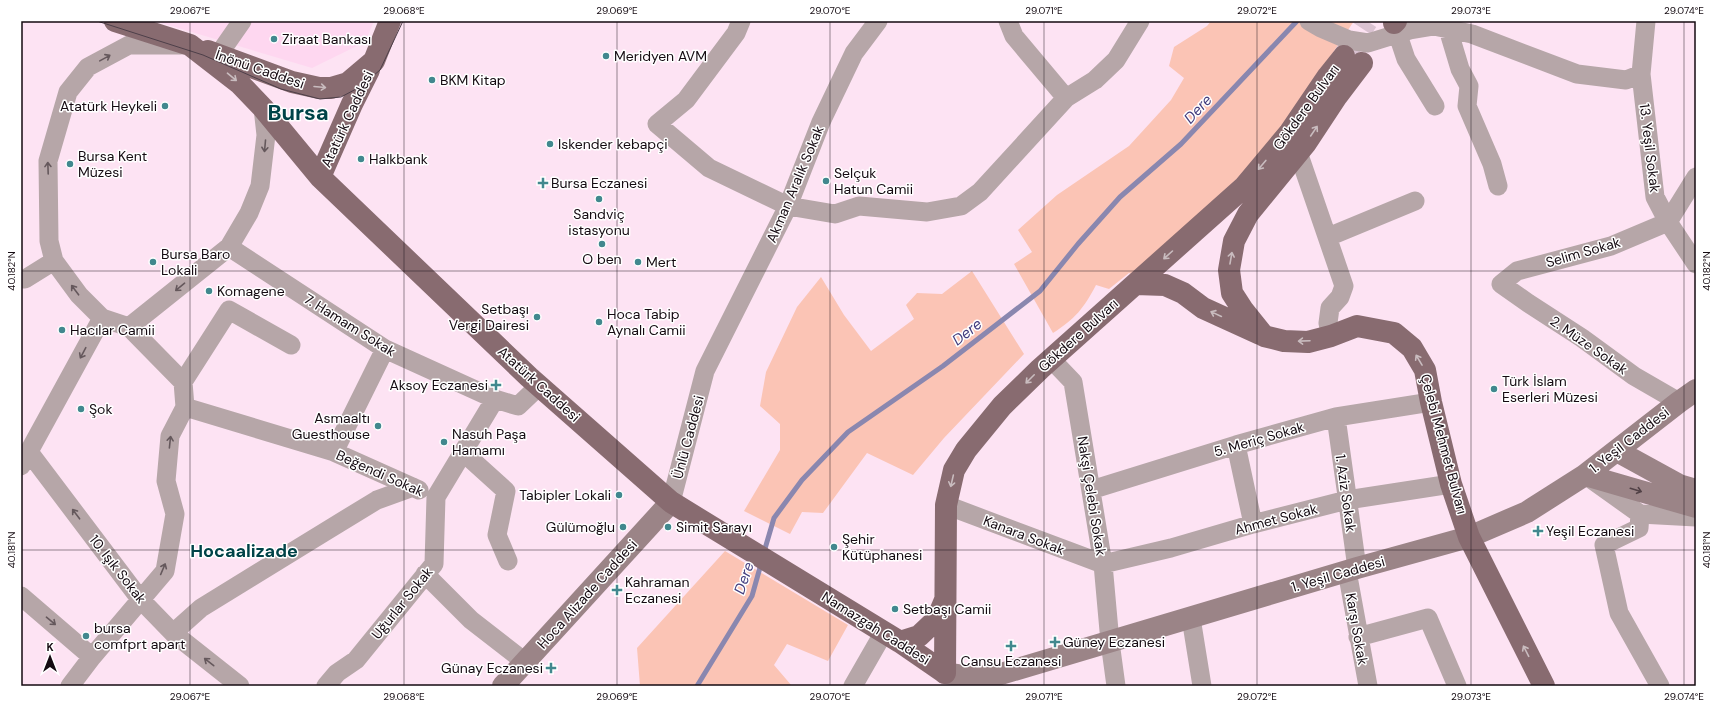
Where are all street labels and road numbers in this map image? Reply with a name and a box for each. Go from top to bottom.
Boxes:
street label: İnönü Caddesi [213,45,307,93]
street label: Gökdere Bulvarı [1269,61,1343,153]
street label: Atatürk Caddesi [317,68,377,170]
street label: 13. Yeşil Sokak [1636,103,1664,193]
street label: Akman Aralık Sokak [762,123,828,245]
street label: Selim Sokak [1544,233,1622,271]
street label: 7. Hamam Sokak [301,290,399,360]
street label: Gökdere Bulvarı [1034,294,1122,376]
street label: 2. Müze Sokak [1547,312,1631,378]
street label: Atatürk Caddesi [494,342,584,426]
street label: Çelebi Mehmet Bulvarı [1417,372,1471,516]
street label: Ünlü Caddesi [668,393,708,481]
street label: 1. Yeşil Caddesi [1585,403,1673,477]
street label: 5. Meriç Sokak [1212,418,1306,460]
street label: Nakşi Çelebi Sokak [1074,435,1110,557]
street label: Beğendi Sokak [333,446,427,500]
street label: 1. Aziz Sokak [1332,453,1360,533]
street label: Ahmet Sokak [1233,499,1319,539]
street label: Kanara Sokak [981,511,1067,559]
street label: 10. Işık Sokak [86,531,150,607]
street label: Hoca Alizade Caddesi [533,536,641,652]
street label: 1. Yeşil Caddesi [1289,552,1387,596]
street label: Uğurlar Sokak [367,563,437,643]
street label: Namazgah Caddesi [818,587,934,669]
street label: Karşı Sokak [1342,592,1372,666]

